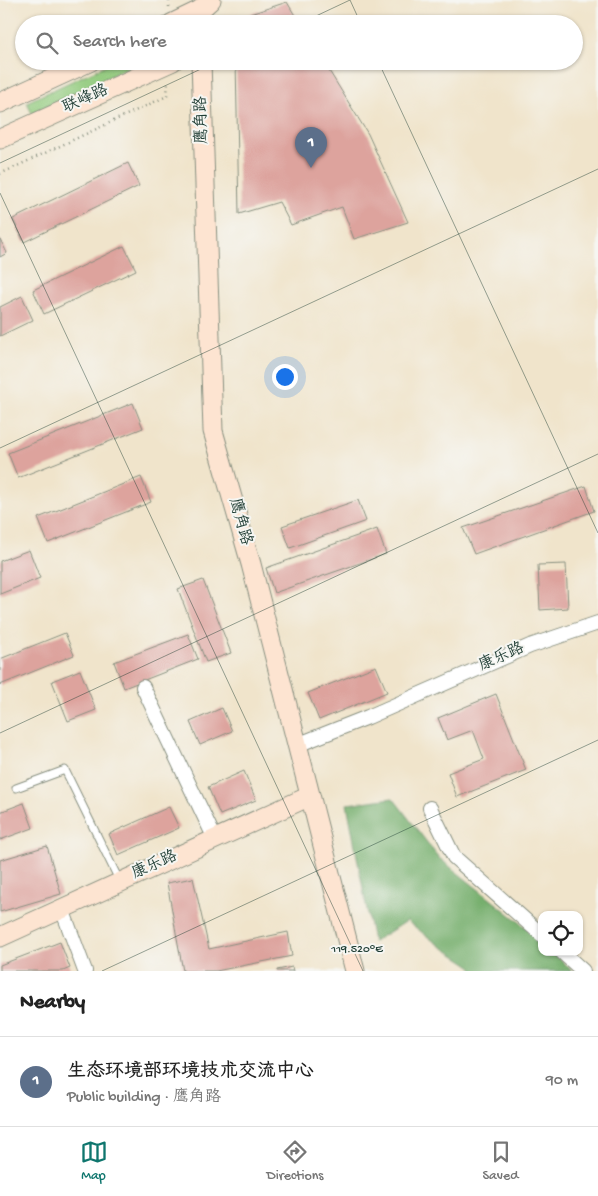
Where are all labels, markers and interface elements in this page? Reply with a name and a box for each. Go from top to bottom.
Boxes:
search box [15,15,583,70]
icon: search [33,29,61,57]
text: Search here [73,31,167,54]
street label: 联峰路 [59,80,112,118]
street label: 鹰角路 [191,96,213,144]
pin: 1 [295,127,327,168]
your location [272,364,298,390]
street label: 鹰角路 [223,496,257,548]
street label: 康乐路 [475,638,528,676]
street label: 康乐路 [128,846,181,884]
map controls [538,911,583,956]
button: locate [538,911,583,956]
text: 119.520°E [330,943,383,957]
text: Nearby [20,991,85,1016]
text: 生态环境部环境技术交流中心 [67,1061,314,1084]
text: 1 [33,1072,39,1091]
text: 90 m [546,1072,578,1091]
text: Public building · 鹰角路 [67,1089,221,1108]
tab: Map [80,1138,108,1185]
tab: Directions [267,1138,324,1185]
tab: Saved [483,1138,518,1185]

